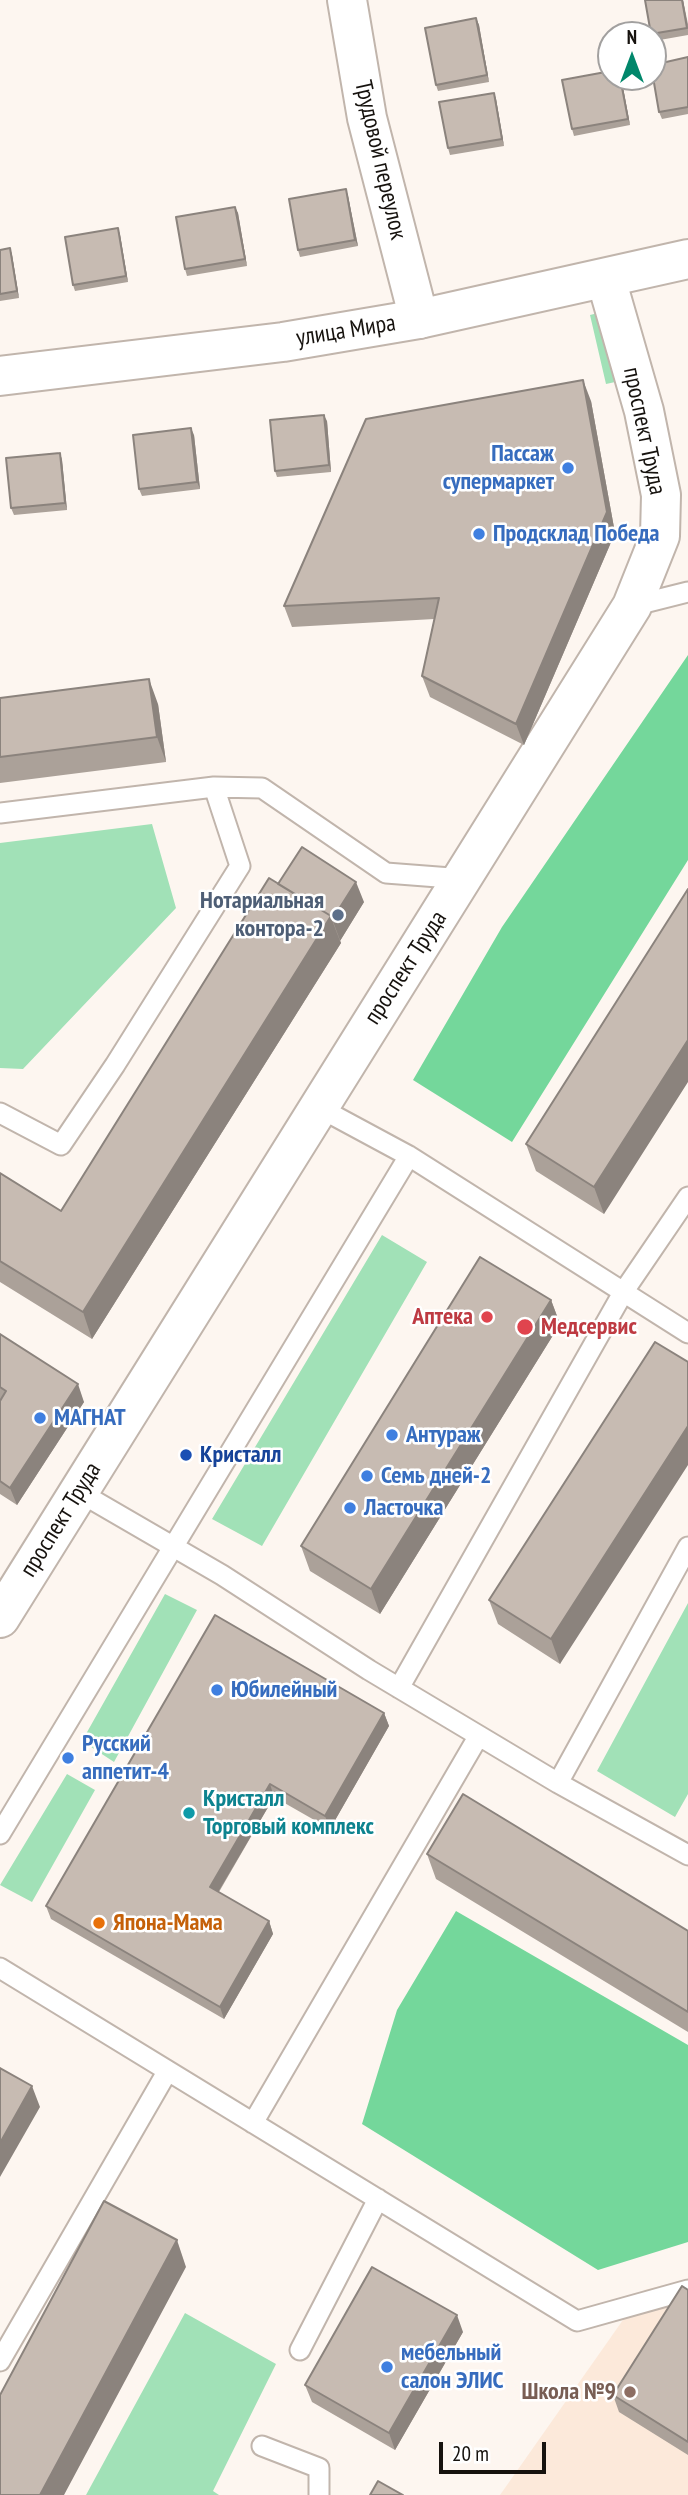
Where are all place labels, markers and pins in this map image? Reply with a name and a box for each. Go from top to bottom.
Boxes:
place label: Пассаж супермаркет [443,440,554,496]
marker: Пассаж супермаркет [560,460,576,476]
place label: Продсклад Победа [493,520,660,548]
marker: Продсклад Победа [471,526,487,542]
place label: Нотариальная контора-2 [200,887,324,943]
marker: Нотариальная контора-2 [330,907,346,923]
place label: Аптека [412,1303,473,1331]
marker: Аптека [479,1309,495,1325]
place label: Медсервис [541,1313,637,1341]
marker: Медсервис [515,1317,535,1337]
place label: МАГНАТ [54,1404,126,1432]
marker: МАГНАТ [32,1410,48,1426]
place label: Антураж [406,1421,481,1449]
marker: Антураж [384,1427,400,1443]
place label: Кристалл [200,1441,281,1469]
marker: Кристалл [178,1447,194,1463]
place label: Семь дней-2 [381,1462,491,1490]
marker: Семь дней-2 [359,1468,375,1484]
place label: Ласточка [364,1494,443,1522]
marker: Ласточка [342,1500,358,1516]
place label: Юбилейный [231,1676,337,1704]
marker: Юбилейный [209,1682,225,1698]
place label: Русский аппетит-4 [82,1730,169,1786]
marker: Русский аппетит-4 [60,1750,76,1766]
place label: Кристалл Торговый комплекс [203,1785,374,1841]
marker: Кристалл Торговый комплекс [181,1805,197,1821]
place label: Япона-Мама [113,1909,223,1937]
marker: Япона-Мама [91,1915,107,1931]
place label: мебельный салон ЭЛИС [401,2339,504,2395]
marker: мебельный салон ЭЛИС [379,2359,395,2375]
place label: Школа №9 [522,2378,616,2406]
marker: Школа №9 [622,2384,638,2400]

